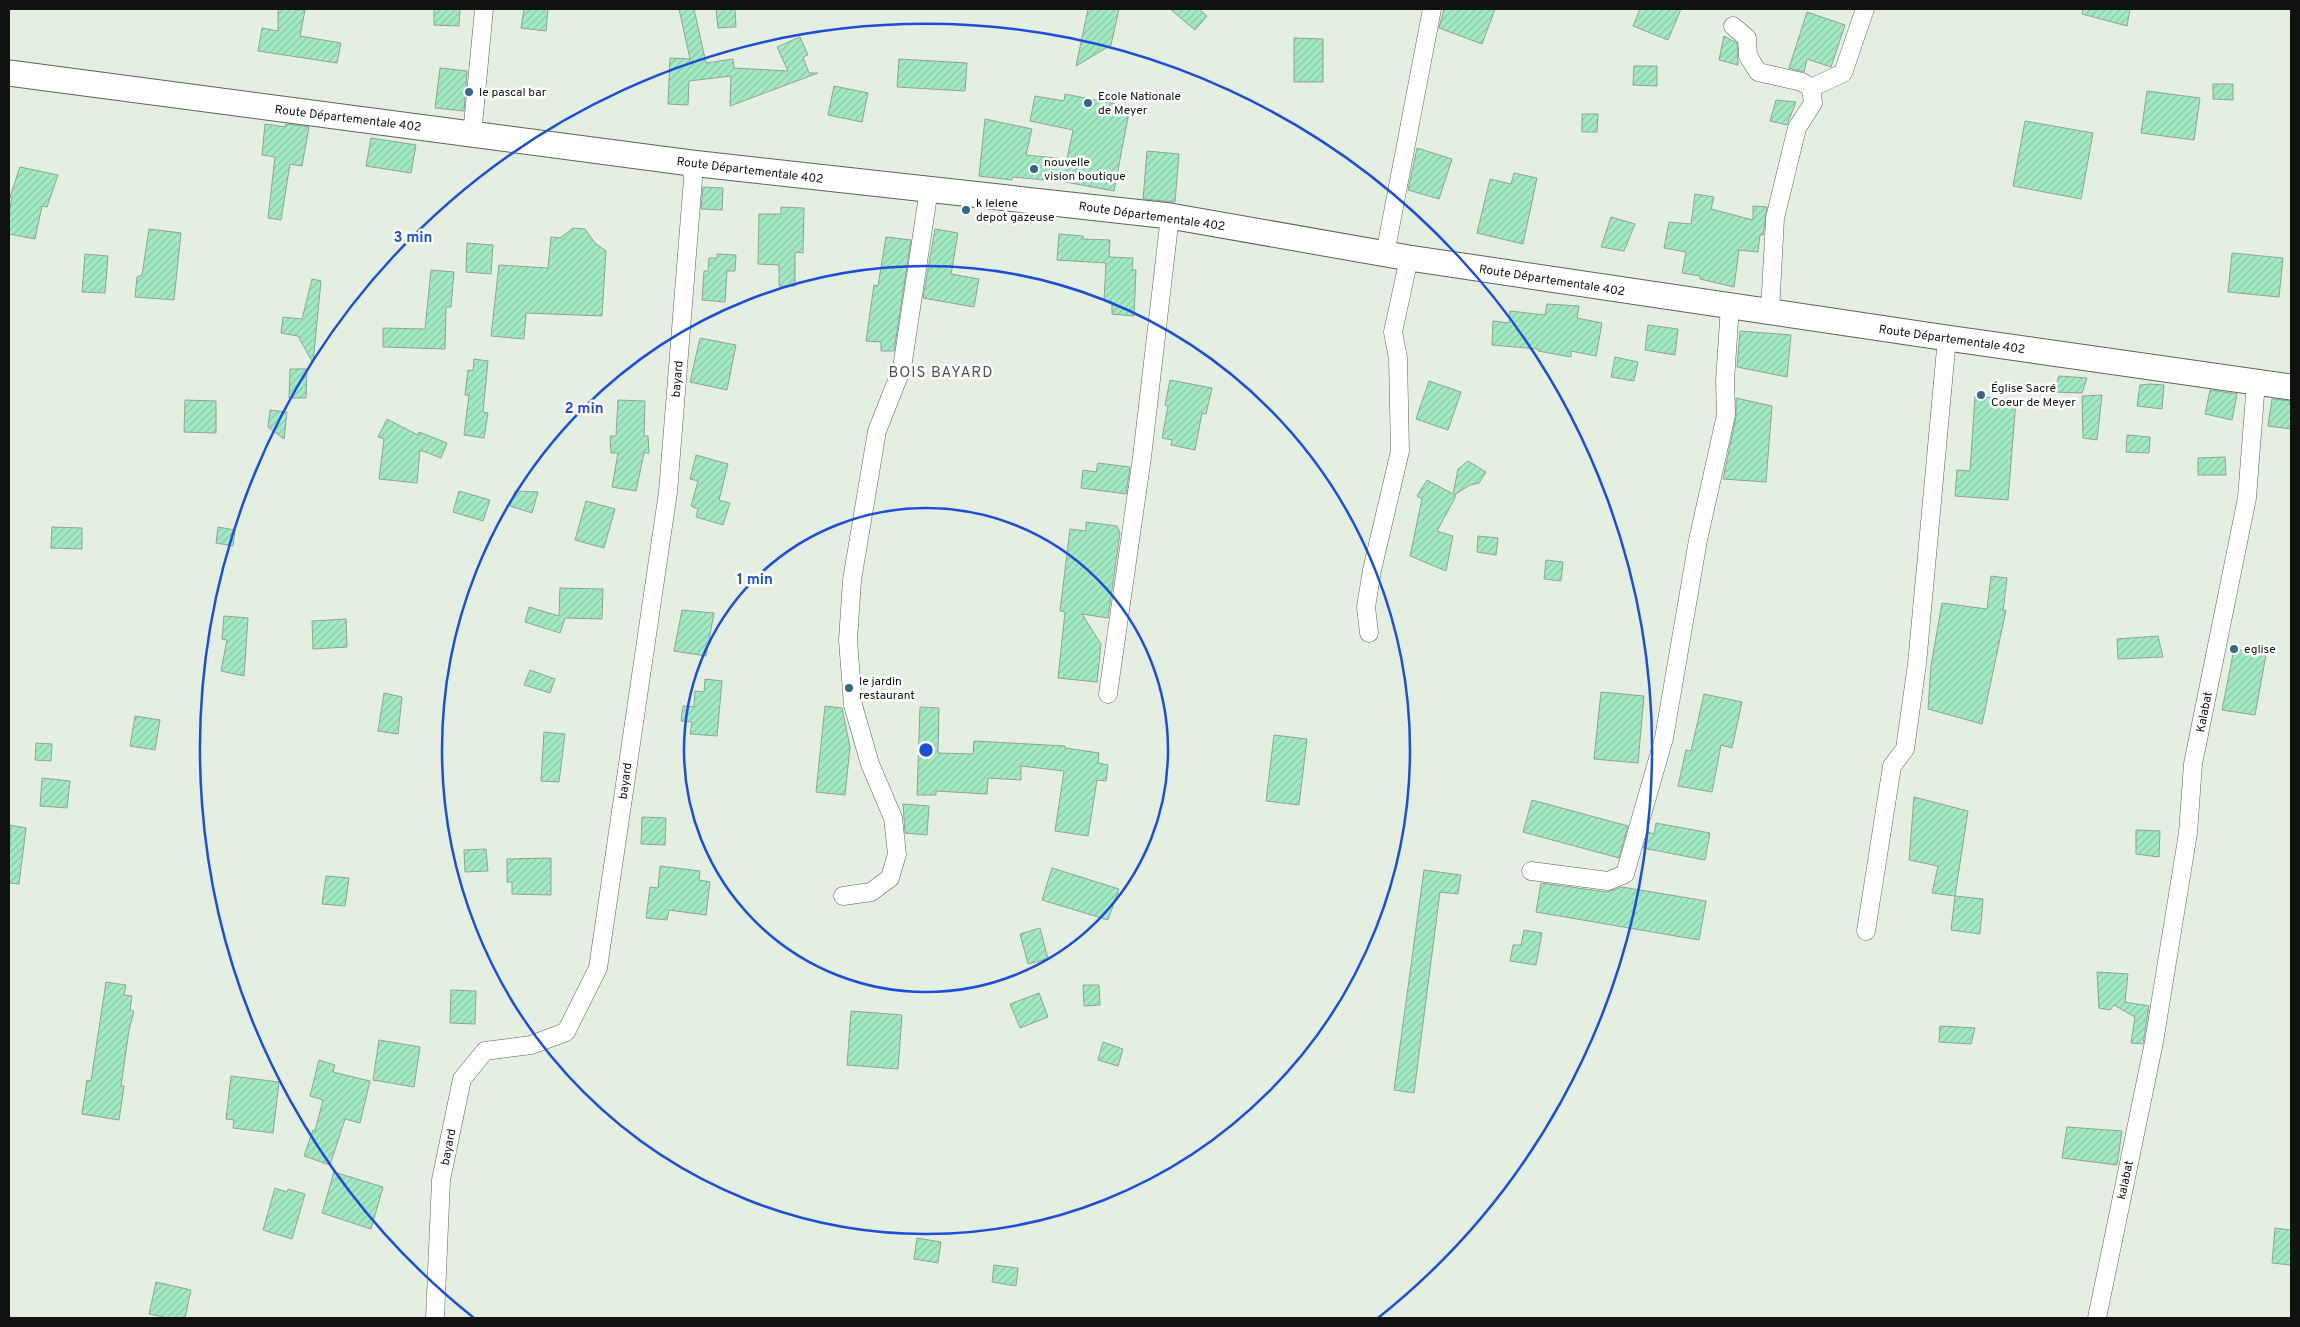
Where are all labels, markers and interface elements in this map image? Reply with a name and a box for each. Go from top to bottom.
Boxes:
place label: le pascal bar [479,85,547,101]
marker: le pascal bar [463,86,475,98]
place label: Ecole Nationale de Meyer [1098,89,1181,119]
marker: Ecole Nationale de Meyer [1082,97,1094,109]
street label: Route Départementale 402 [274,102,422,136]
street label: Route Départementale 402 [676,154,824,188]
place label: nouvelle vision boutique [1044,155,1126,185]
marker: nouvelle vision boutique [1028,163,1040,175]
place label: k lelene depot gazeuse [976,196,1055,226]
street label: Route Départementale 402 [1078,199,1226,235]
marker: k lelene depot gazeuse [960,204,972,216]
text: 3 min [393,229,433,248]
street label: Route Départementale 402 [1478,262,1626,300]
street label: Route Départementale 402 [1878,322,2026,358]
street label: bayard [668,360,688,398]
district label: BOIS BAYARD [888,364,994,383]
place label: Église Sacré Coeur de Meyer [1991,381,2076,411]
marker: Église Sacré Coeur de Meyer [1975,389,1987,401]
text: 2 min [564,400,604,419]
text: 1 min [737,571,773,590]
place label: eglise [2244,642,2276,658]
marker: eglise [2228,643,2240,655]
place label: le jardin restaurant [859,674,915,704]
marker: le jardin restaurant [843,682,855,694]
street label: Kalabat [2193,690,2217,734]
centre of rings [917,741,935,759]
street label: bayard [616,762,636,801]
street label: bayard [438,1128,460,1167]
street label: kalabat [2114,1159,2138,1201]

